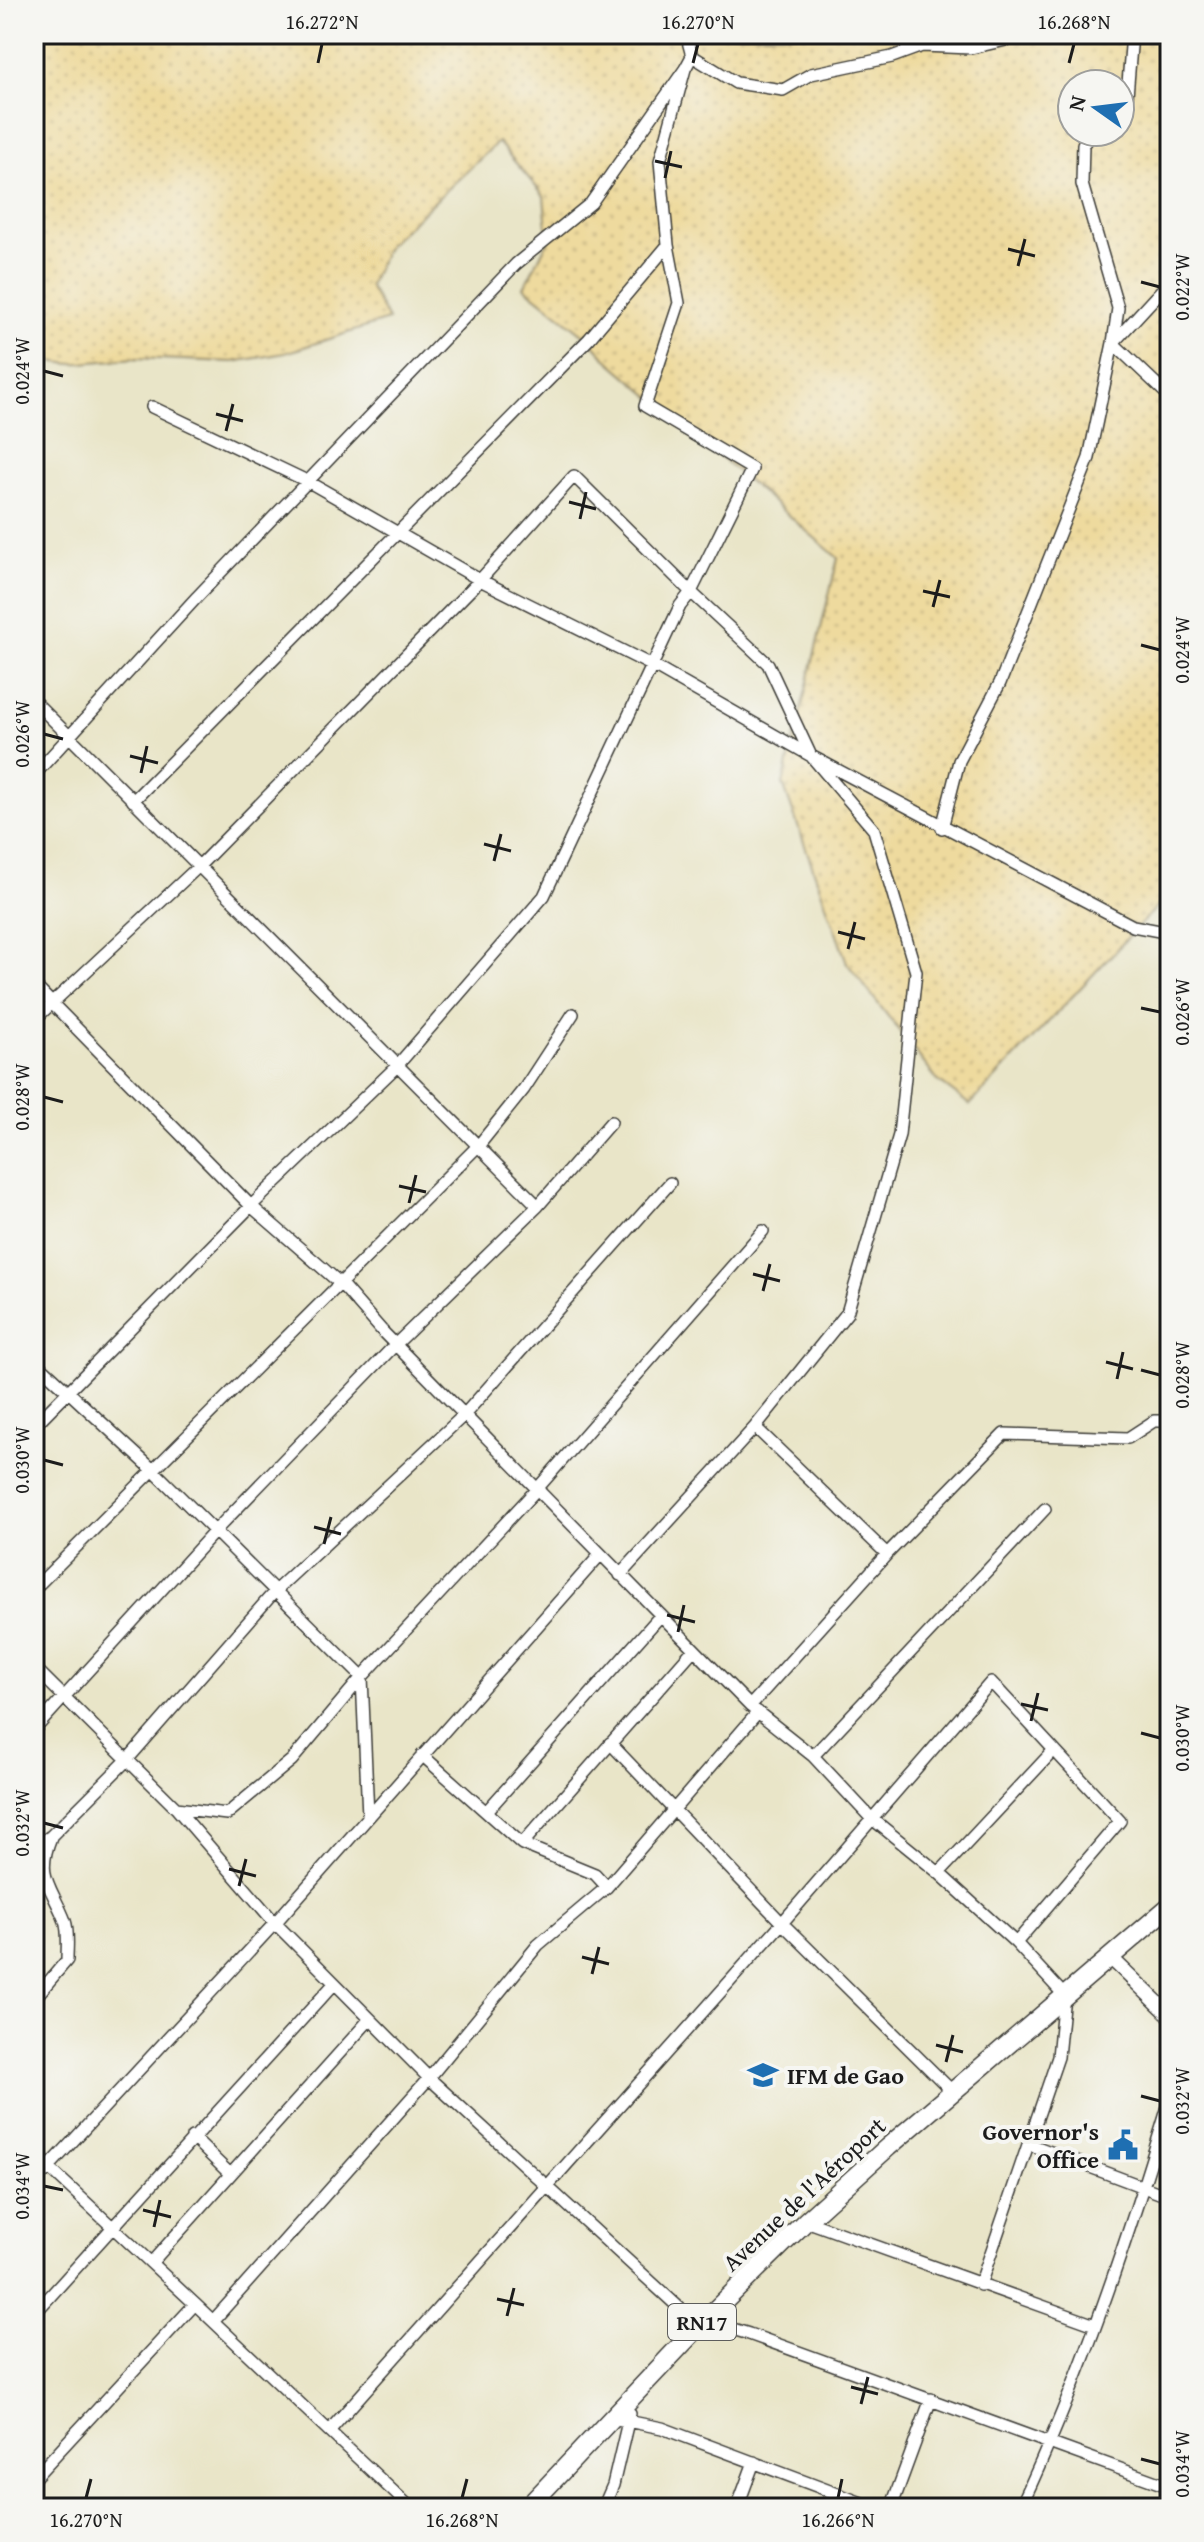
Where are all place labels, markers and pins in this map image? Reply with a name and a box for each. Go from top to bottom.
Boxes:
school or university icon: IFM de Gao [746,2058,780,2092]
place label: IFM de Gao [787,2058,904,2093]
place label: Governor's Office [983,2114,1099,2177]
public building icon: Governor's Office [1106,2128,1140,2162]

